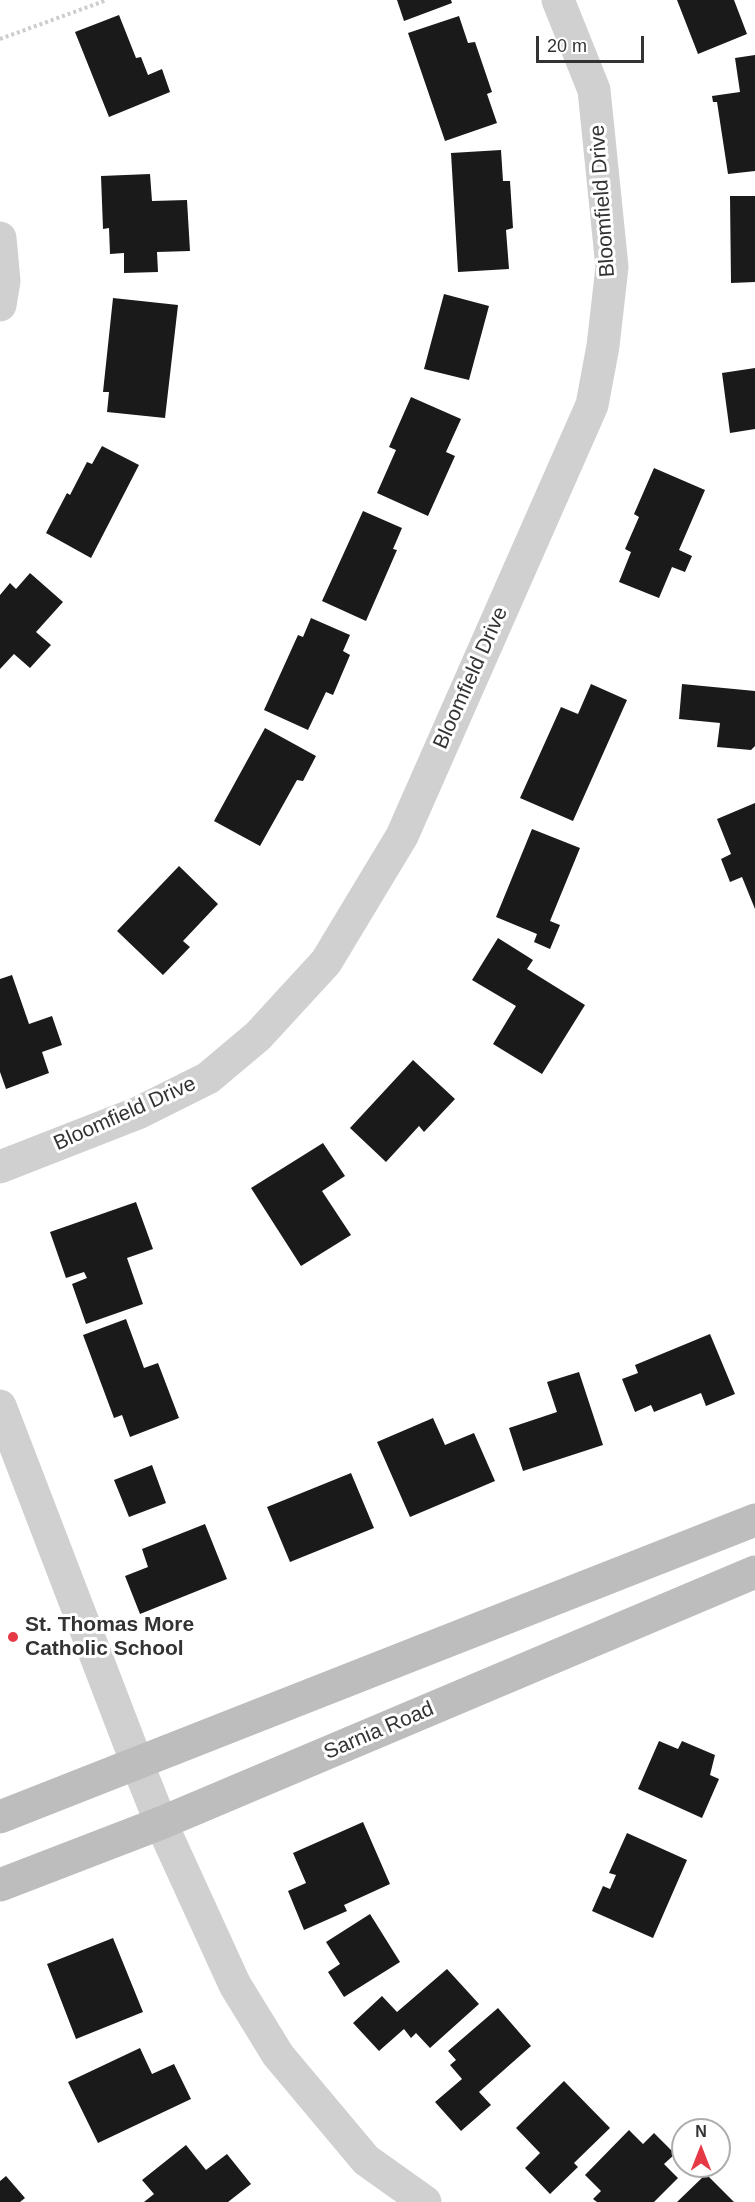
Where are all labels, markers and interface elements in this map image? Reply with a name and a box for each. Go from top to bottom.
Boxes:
scale bar [539,24,647,62]
text: 20 m [547,36,587,56]
street label: Bloomfield Drive [585,124,621,278]
street label: Bloomfield Drive [428,603,514,753]
street label: Bloomfield Drive [50,1071,200,1157]
place label: St. Thomas More Catholic School [25,1612,194,1662]
marker: St. Thomas More Catholic School [6,1630,20,1644]
street label: Sarnia Road [320,1697,438,1765]
north arrow [671,2118,731,2178]
text: N [695,2123,707,2140]

